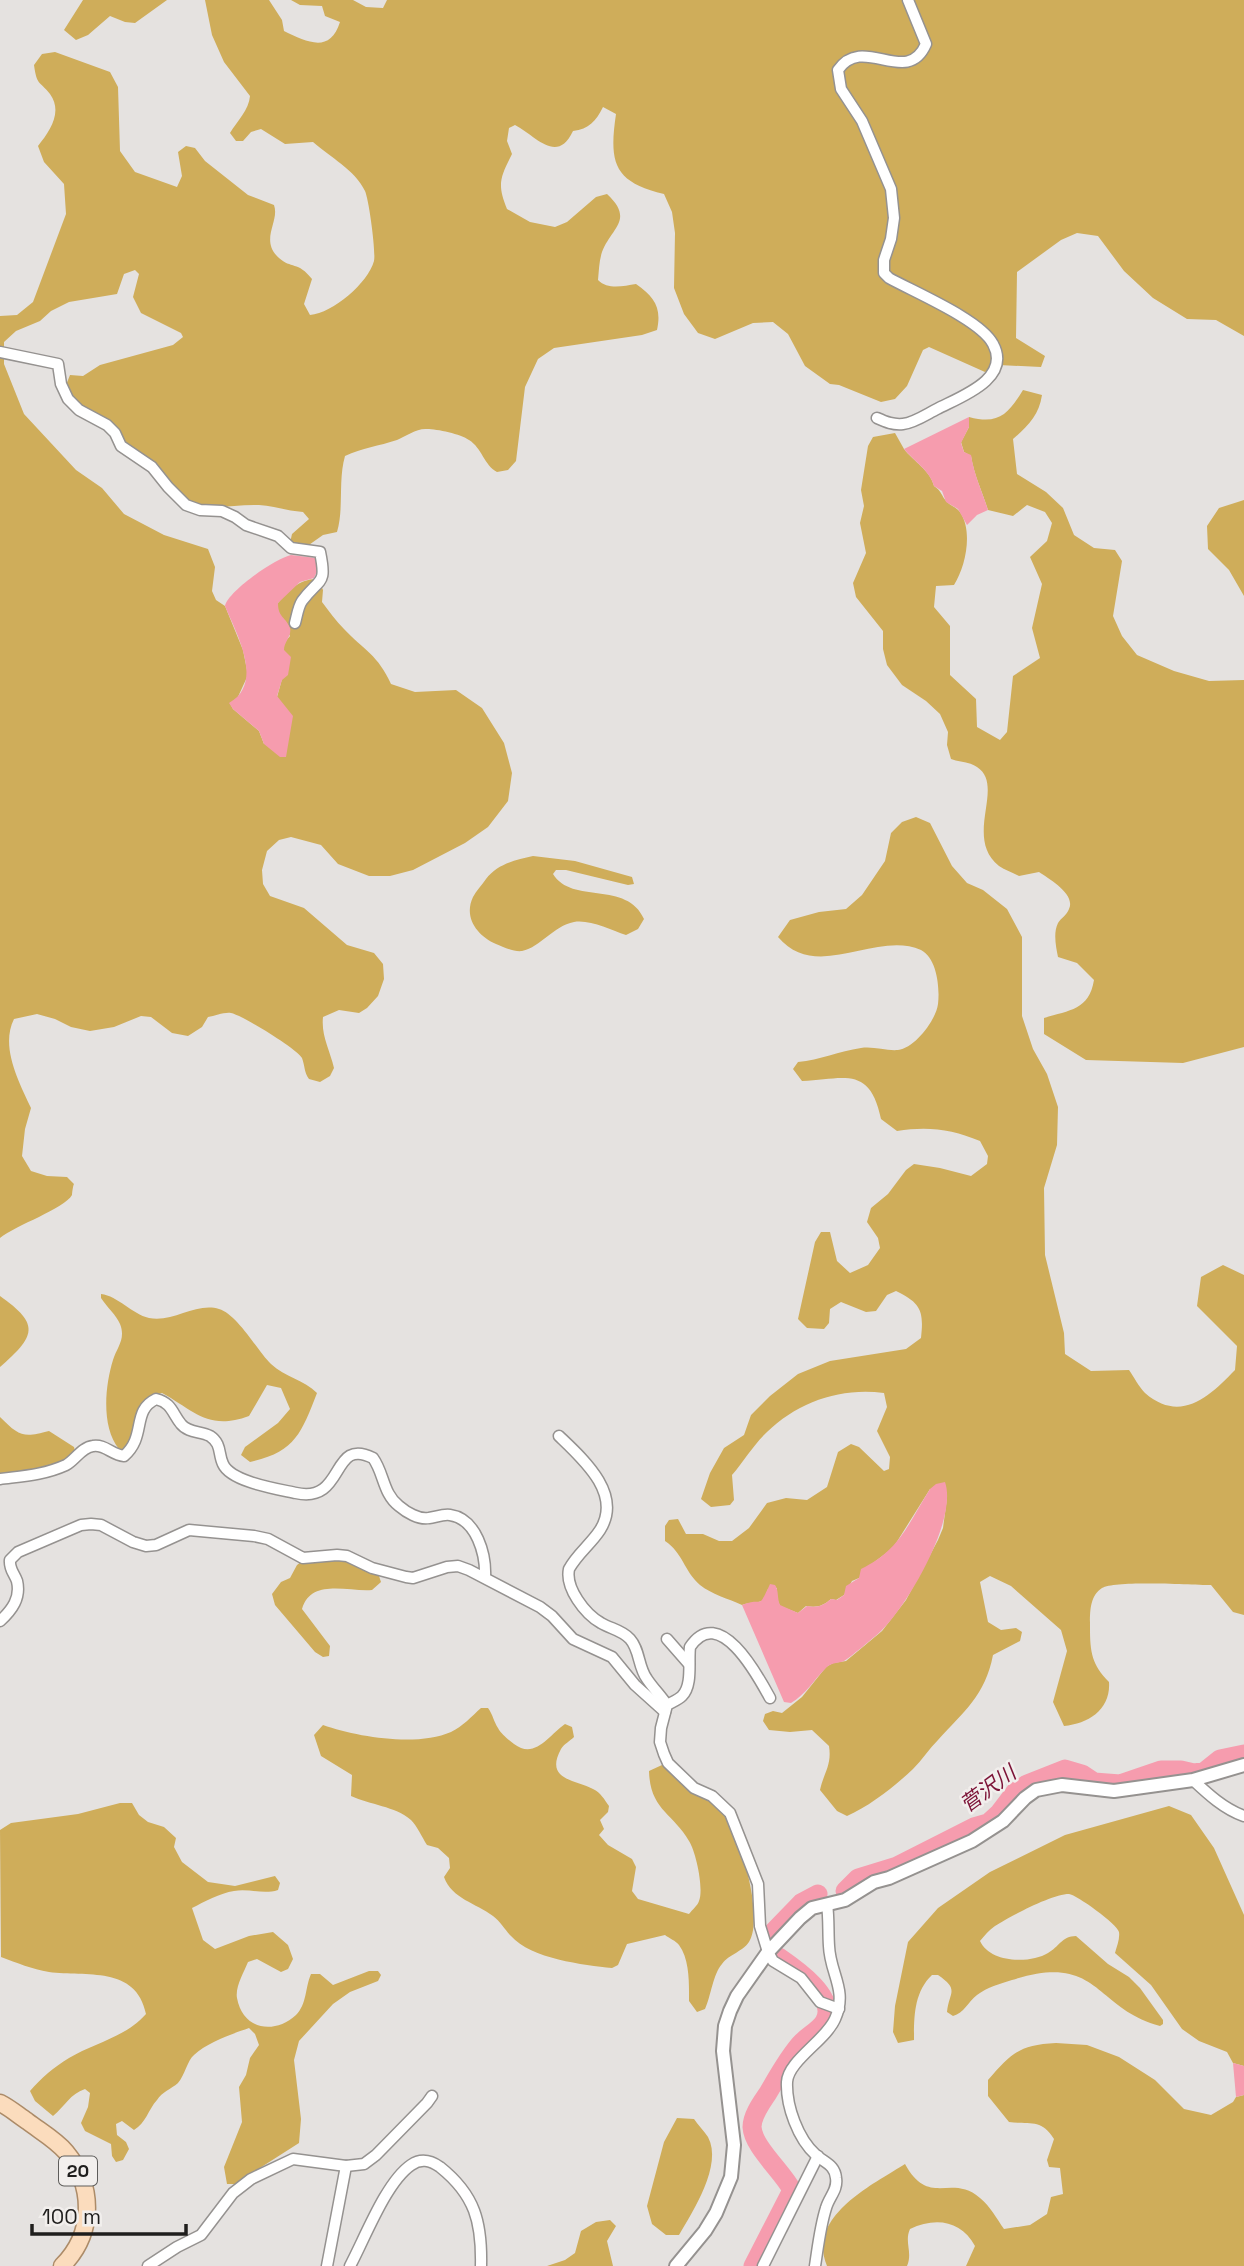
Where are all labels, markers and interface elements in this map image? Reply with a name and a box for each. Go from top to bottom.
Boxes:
water label: 菅沢川 [954,1758,1023,1818]
road number: 20 [59,2157,97,2186]
scale bar [32,2192,186,2236]
text: 100 m [42,2203,101,2230]

